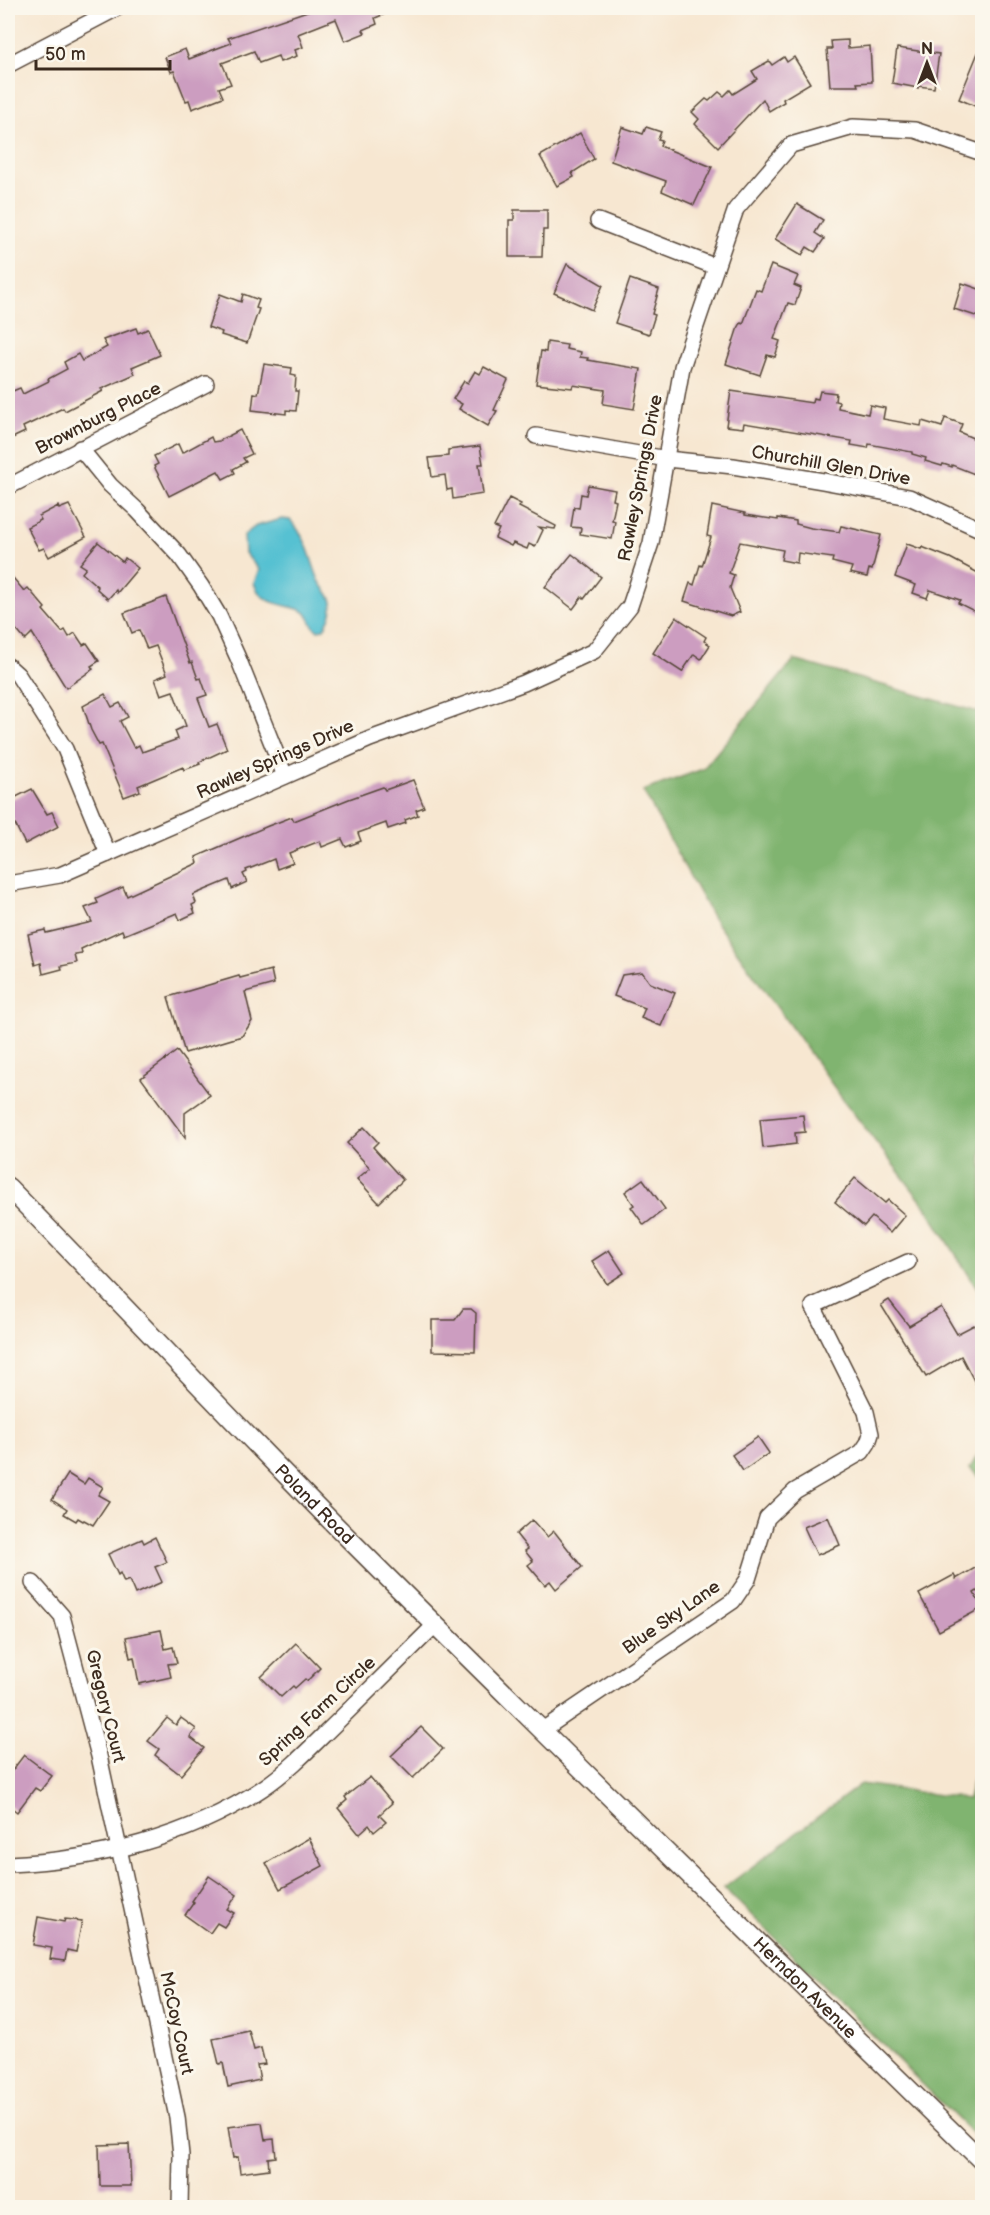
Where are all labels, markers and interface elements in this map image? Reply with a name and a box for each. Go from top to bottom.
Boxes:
scale bar [36,33,170,71]
north arrow [897,33,957,93]
text: N [921,40,933,59]
text: 50 m [45,44,86,65]
street label: Brownburg Place [32,378,165,459]
street label: Rawley Springs Drive [614,393,667,563]
street label: Churchill Glen Drive [750,441,912,490]
street label: Rawley Springs Drive [193,715,357,804]
street label: Poland Road [270,1460,358,1549]
street label: Blue Sky Lane [618,1576,724,1659]
street label: Gregory Court [81,1648,130,1765]
street label: Spring Farm Circle [255,1652,380,1771]
street label: Herndon Avenue [748,1933,861,2044]
street label: McCoy Court [155,1970,198,2077]

